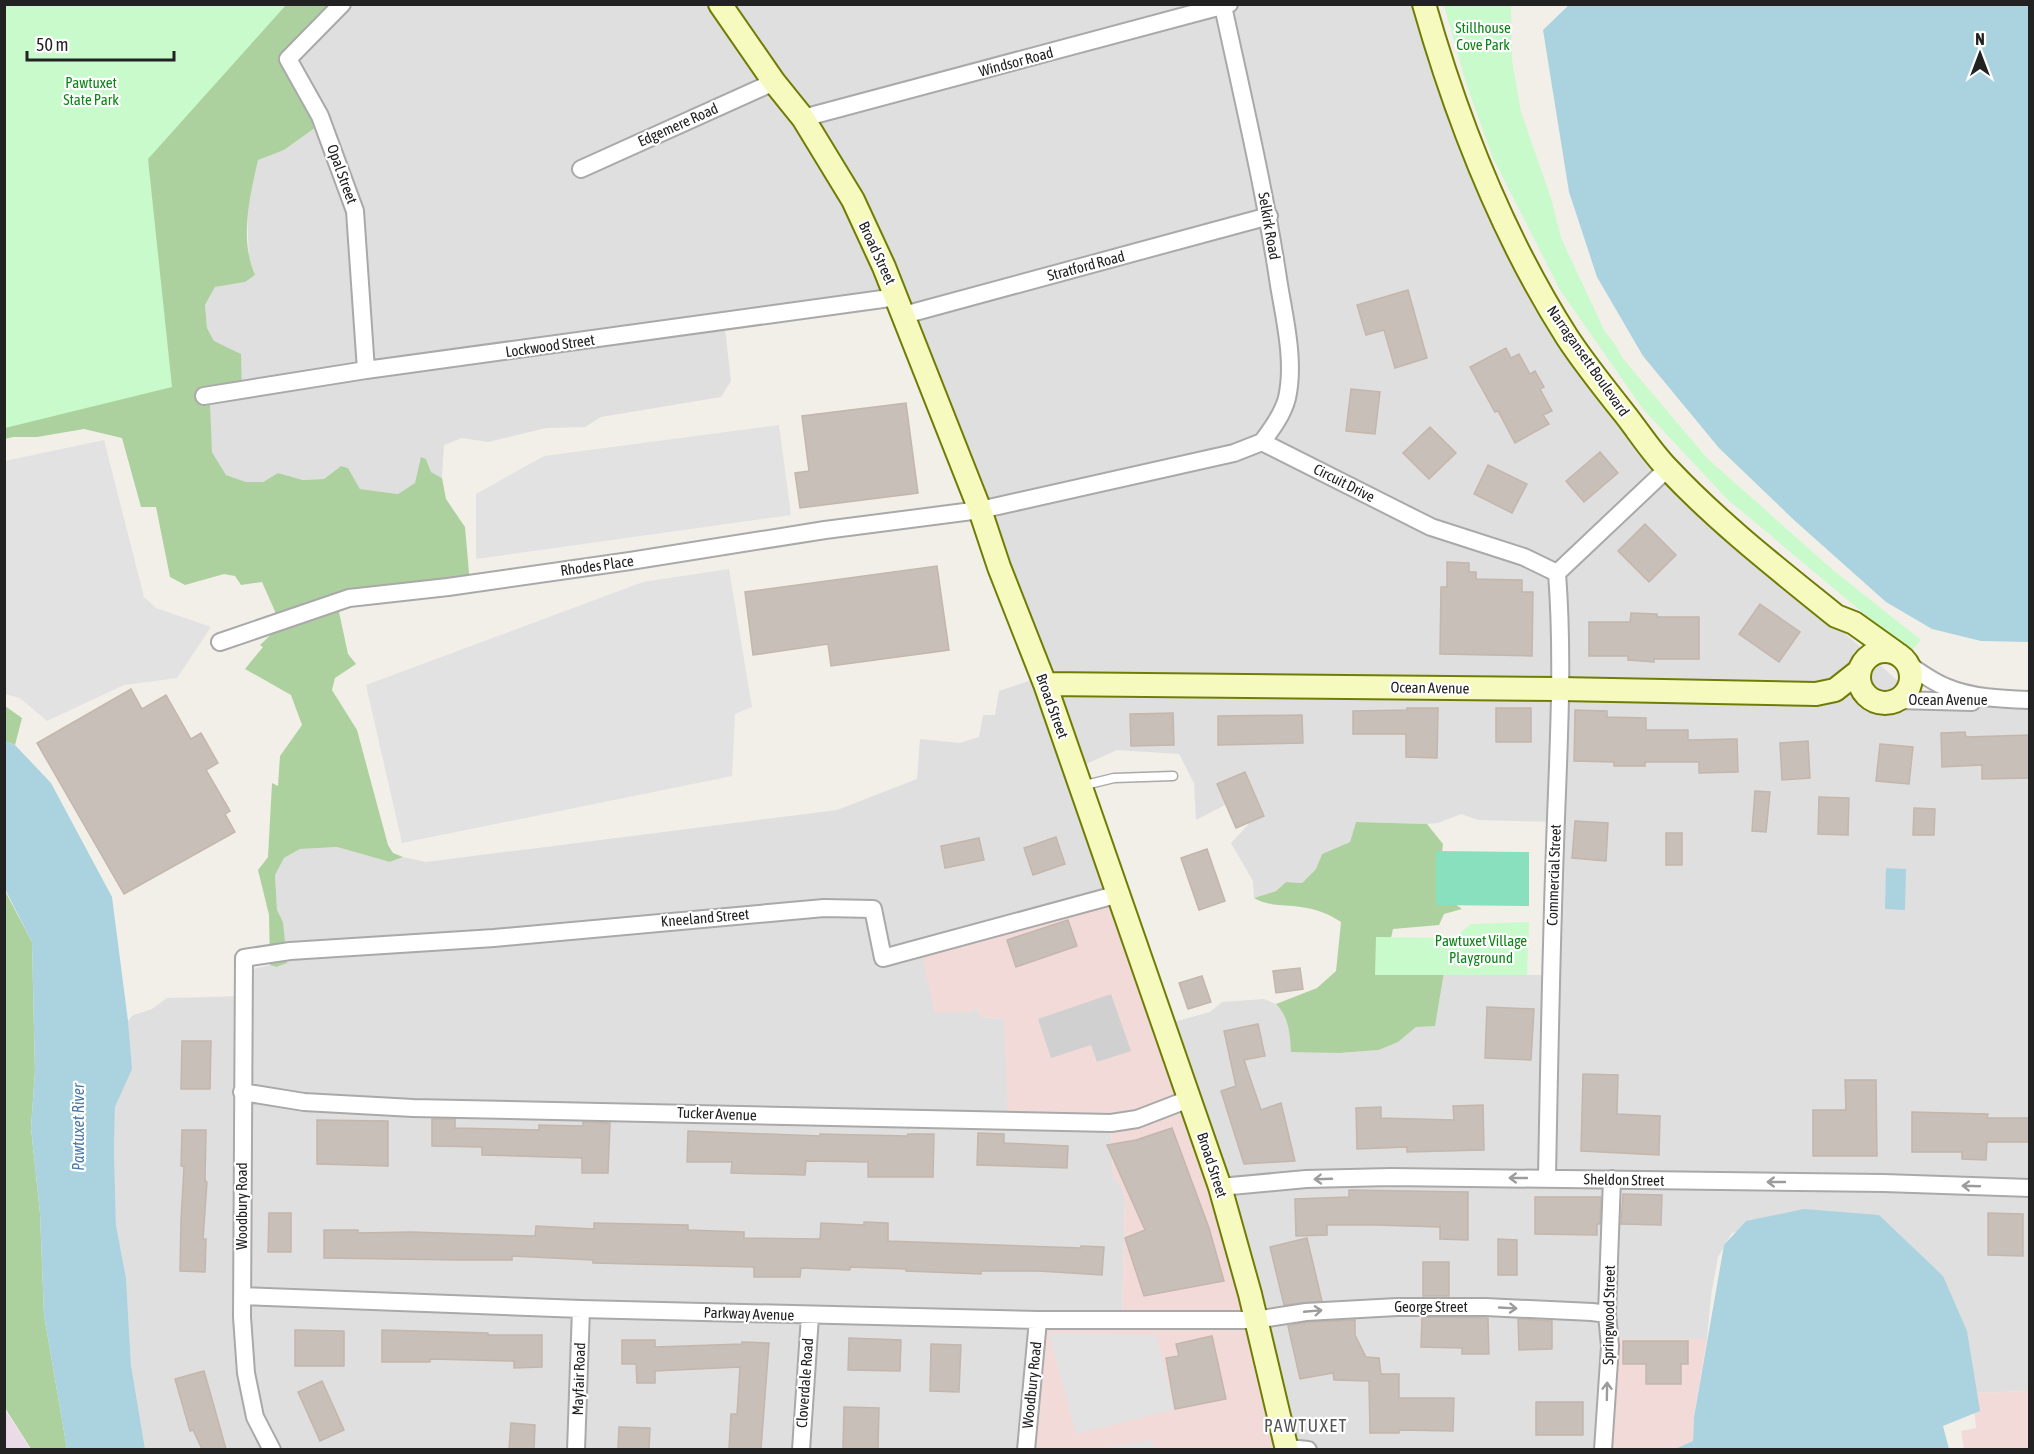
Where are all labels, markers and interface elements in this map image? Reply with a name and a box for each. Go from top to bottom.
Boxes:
park label: Stillhouse Cove Park [1455,19,1511,53]
scale bar [27,24,174,62]
north arrow [1950,24,2010,84]
text: N [1975,30,1985,48]
text: 50 m [36,34,68,55]
street label: Windsor Road [977,43,1055,80]
park label: Pawtuxet State Park [63,74,119,108]
street label: Edgemere Road [635,99,721,150]
street label: Opal Street [324,142,361,206]
street label: Selkirk Road [1255,191,1284,261]
street label: Broad Street [855,219,899,287]
street label: Stratford Road [1045,247,1126,284]
street label: Narragansett Boulevard [1544,302,1633,419]
street label: Lockwood Street [504,331,596,360]
street label: Circuit Drive [1311,460,1378,505]
street label: Rhodes Place [559,552,635,579]
street label: Broad Street [1033,671,1072,741]
street label: Ocean Avenue [1390,678,1470,697]
street label: Ocean Avenue [1909,691,1988,708]
street label: Commercial Street [1543,824,1564,926]
street label: Kneeland Street [660,905,750,930]
park label: Pawtuxet Village Playground [1435,932,1527,966]
water label: Pawtuxet River [69,1082,87,1171]
street label: Tucker Avenue [677,1104,757,1123]
street label: Broad Street [1194,1130,1231,1200]
street label: Woodbury Road [233,1162,250,1250]
street label: Sheldon Street [1584,1170,1664,1189]
one-way arrow [1509,1172,1529,1184]
one-way arrow [1314,1173,1334,1184]
one-way arrow [1767,1176,1787,1188]
one-way arrow [1962,1180,1982,1191]
street label: Springwood Street [1599,1265,1618,1365]
street label: George Street [1394,1298,1468,1315]
one-way arrow [1497,1302,1517,1313]
street label: Parkway Avenue [703,1303,795,1324]
one-way arrow [1302,1305,1322,1316]
street label: Cloverdale Road [793,1337,816,1429]
street label: Woodbury Road [1018,1341,1045,1429]
street label: Mayfair Road [569,1342,588,1416]
one-way arrow [1601,1382,1613,1402]
district label: PAWTUXET [1264,1415,1348,1436]

